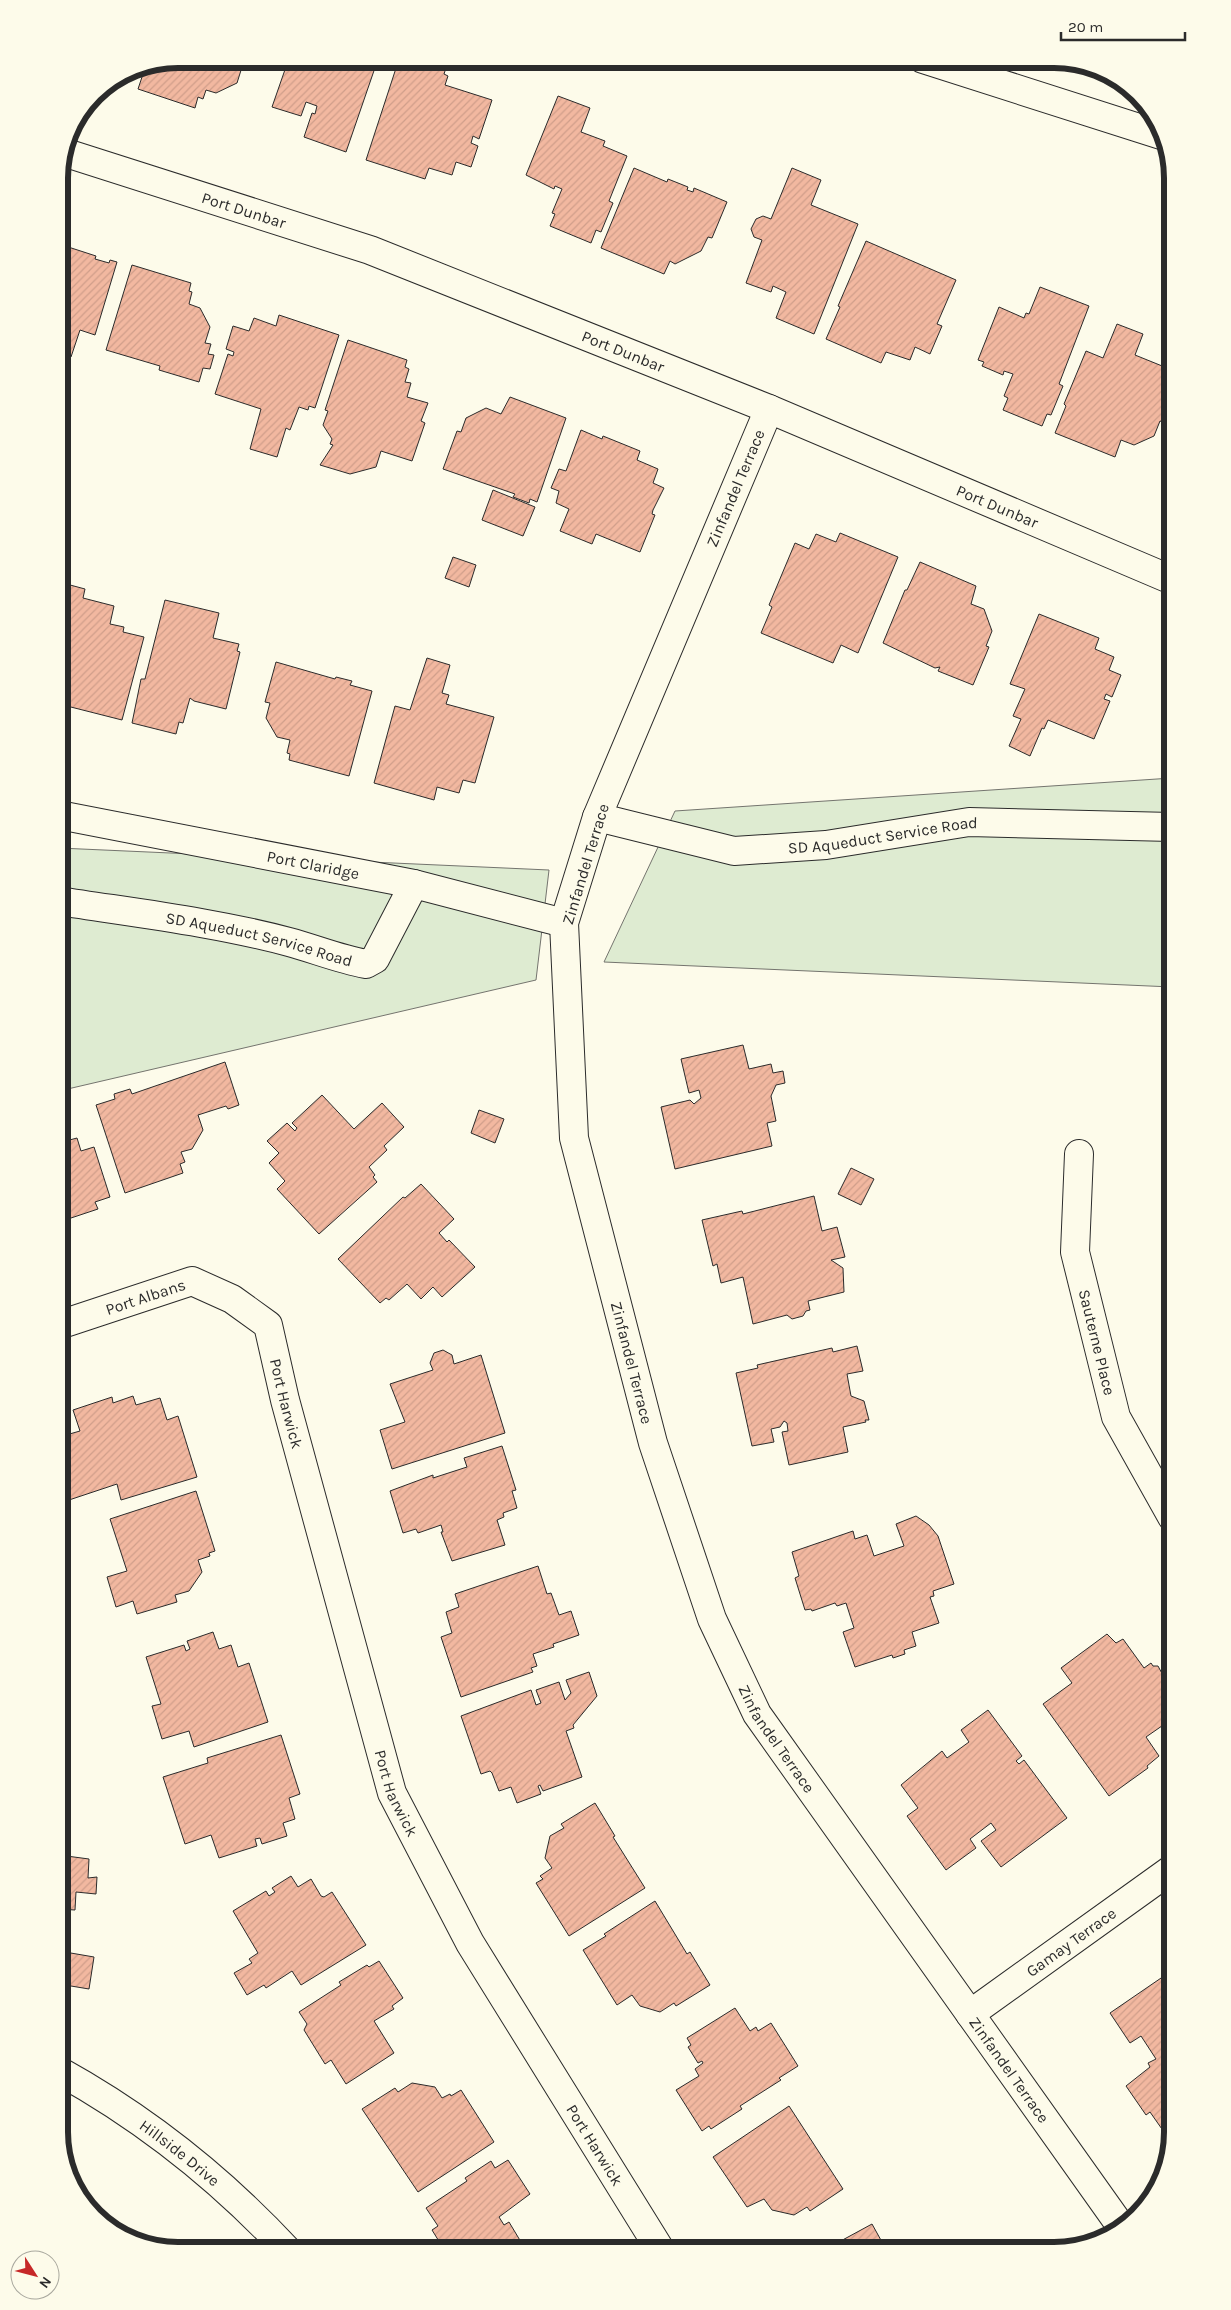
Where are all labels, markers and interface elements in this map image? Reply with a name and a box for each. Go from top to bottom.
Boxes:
scale bar [1061,10,1185,42]
text: 20 m [1068,18,1103,36]
street label: Port Dunbar [199,188,288,233]
street label: Port Dunbar [579,326,667,376]
street label: Zinfandel Terrace [702,427,769,550]
street label: Port Dunbar [953,481,1041,532]
street label: Zinfandel Terrace [558,801,613,927]
street label: SD Aqueduct Service Road [787,813,978,857]
street label: Port Claridge [265,847,361,883]
street label: SD Aqueduct Service Road [164,908,354,971]
street label: Port Albans [103,1275,188,1319]
street label: Sauterne Place [1075,1287,1119,1397]
street label: Zinfandel Terrace [607,1299,657,1426]
street label: Port Harwick [266,1357,307,1451]
street label: Zinfandel Terrace [734,1681,819,1796]
street label: Port Harwick [371,1748,422,1840]
street label: Gamay Terrace [1022,1903,1120,1981]
street label: Zinfandel Terrace [965,2013,1053,2127]
street label: Port Harwick [562,2101,627,2189]
street label: Hillside Drive [136,2116,223,2190]
north arrow [10,2250,60,2300]
text: N [35,2273,55,2291]

